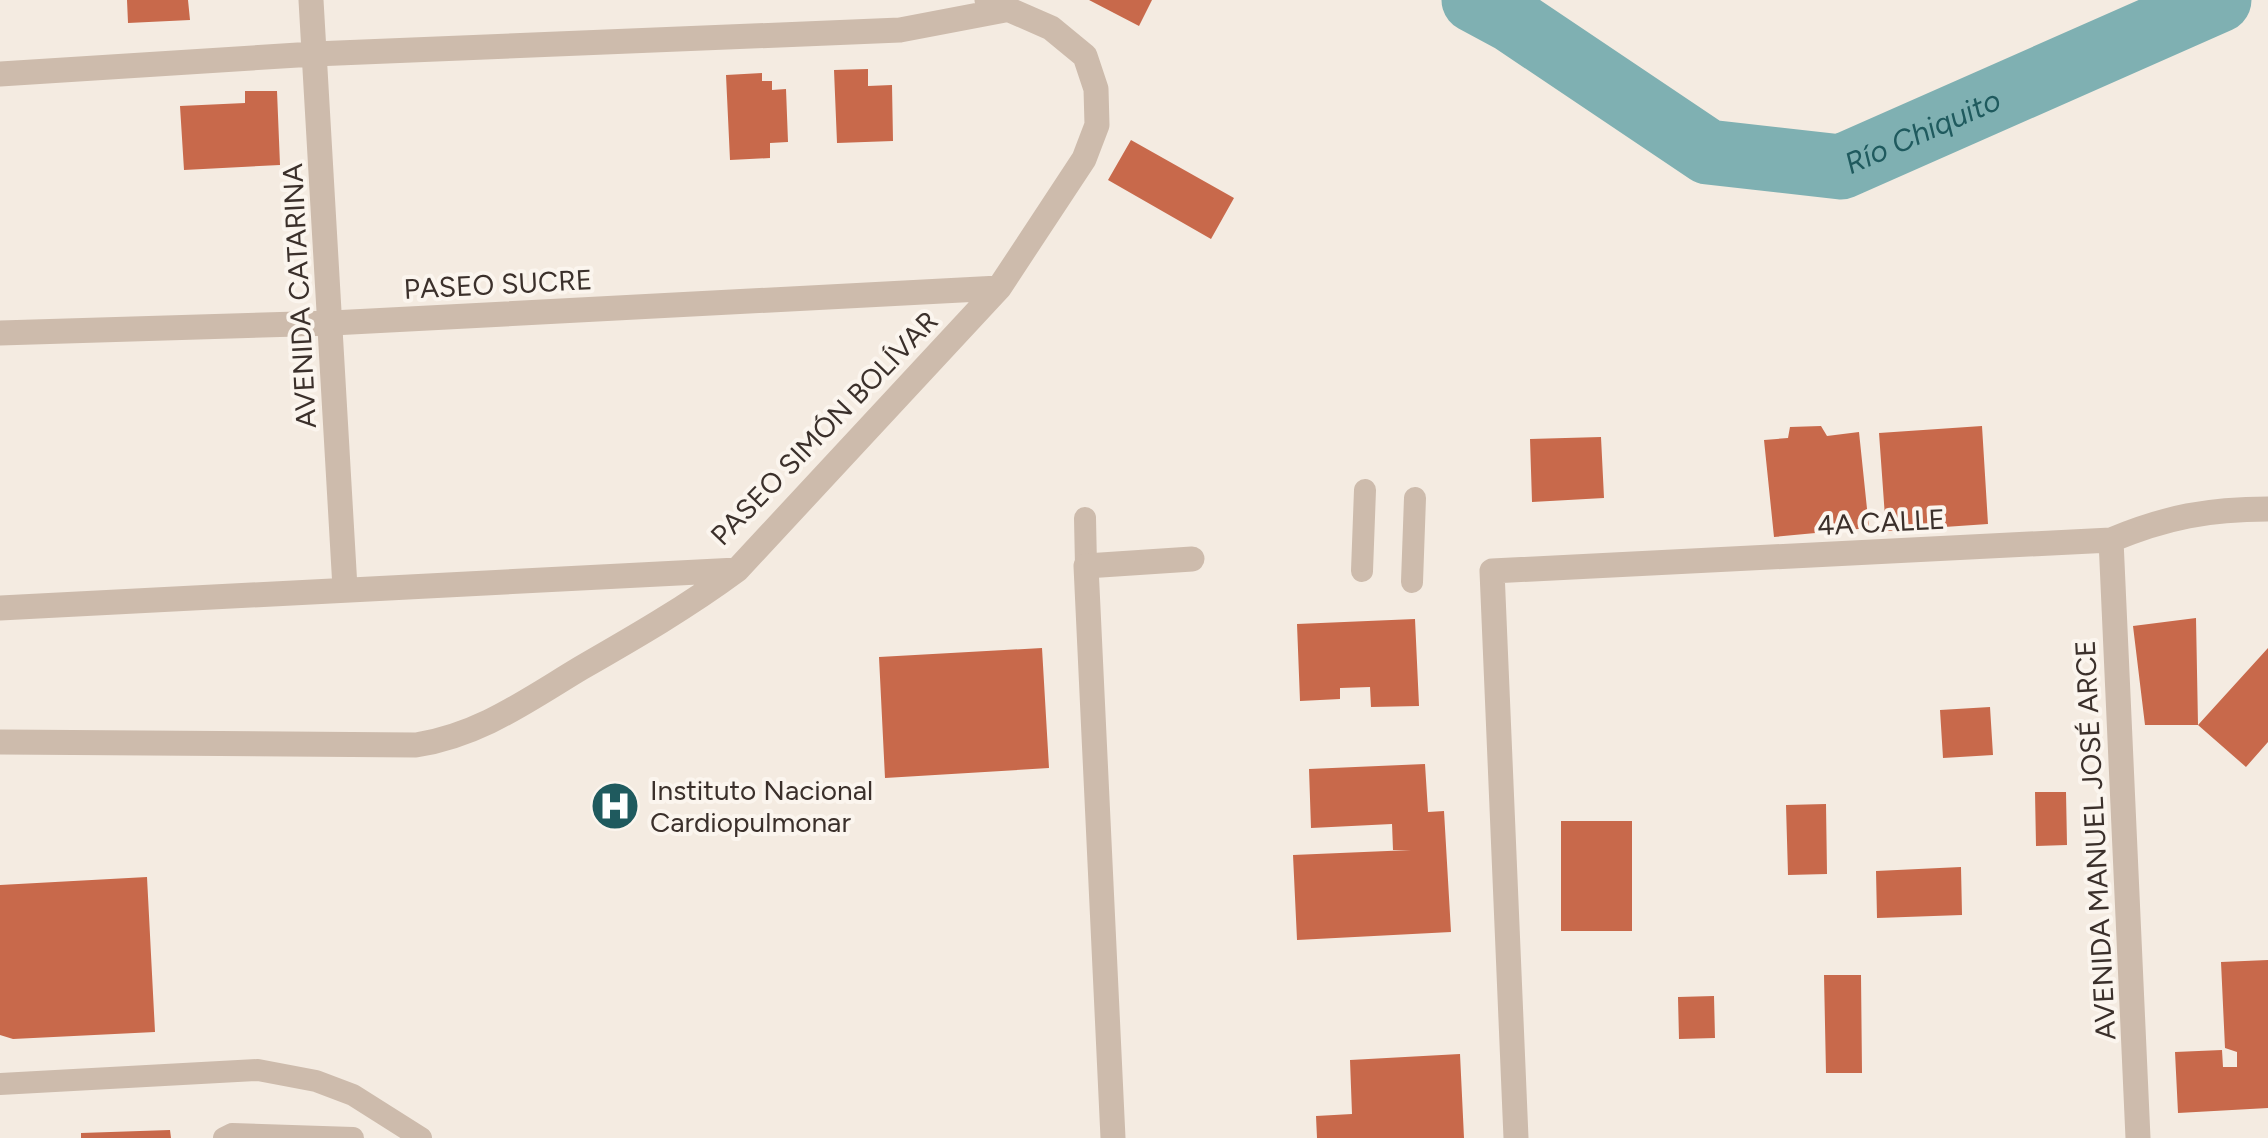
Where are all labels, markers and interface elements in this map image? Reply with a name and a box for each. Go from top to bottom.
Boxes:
water label: Río Chiquito [1839,80,2006,182]
street label: AVENIDA CATARINA [275,163,323,429]
street label: PASEO SUCRE [403,262,593,306]
street label: PASEO SIMÓN BOLÍVAR [703,304,945,552]
street label: 4A CALLE [1816,502,1946,542]
street label: AVENIDA MANUEL JOSÉ ARCE [2068,639,2122,1041]
place label: Instituto Nacional Cardiopulmonar [650,773,873,839]
hospital icon: Instituto Nacional Cardiopulmonar [589,780,641,832]

